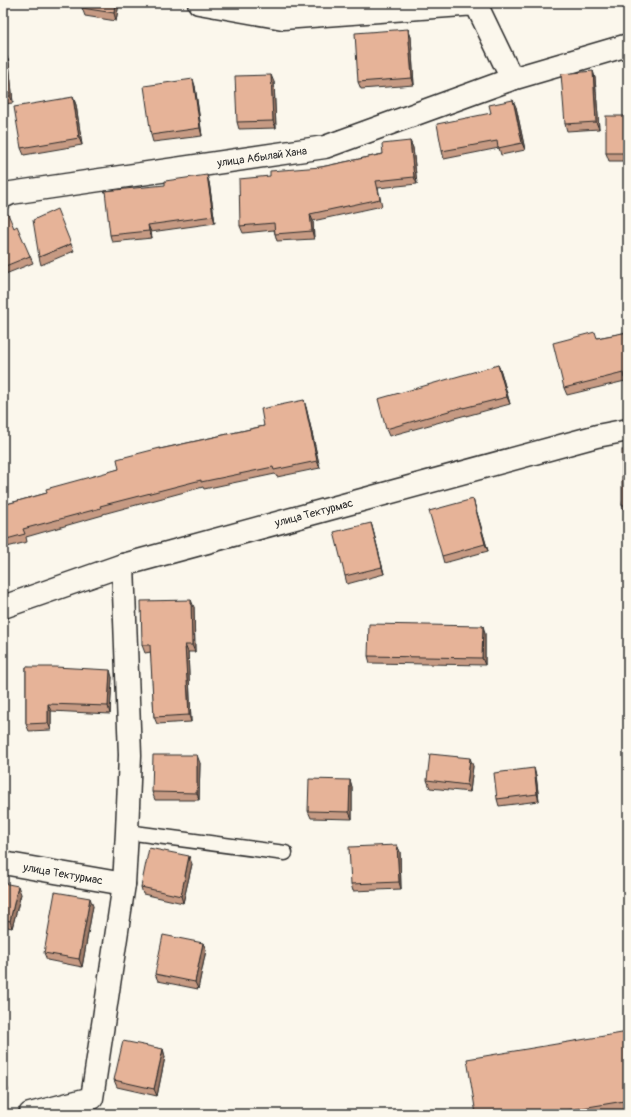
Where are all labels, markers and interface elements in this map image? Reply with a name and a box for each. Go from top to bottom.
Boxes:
street label: улица Абылай Хана [215,144,308,170]
street label: улица Тектурмас [273,496,355,530]
street label: улица Тектурмас [21,860,104,887]

